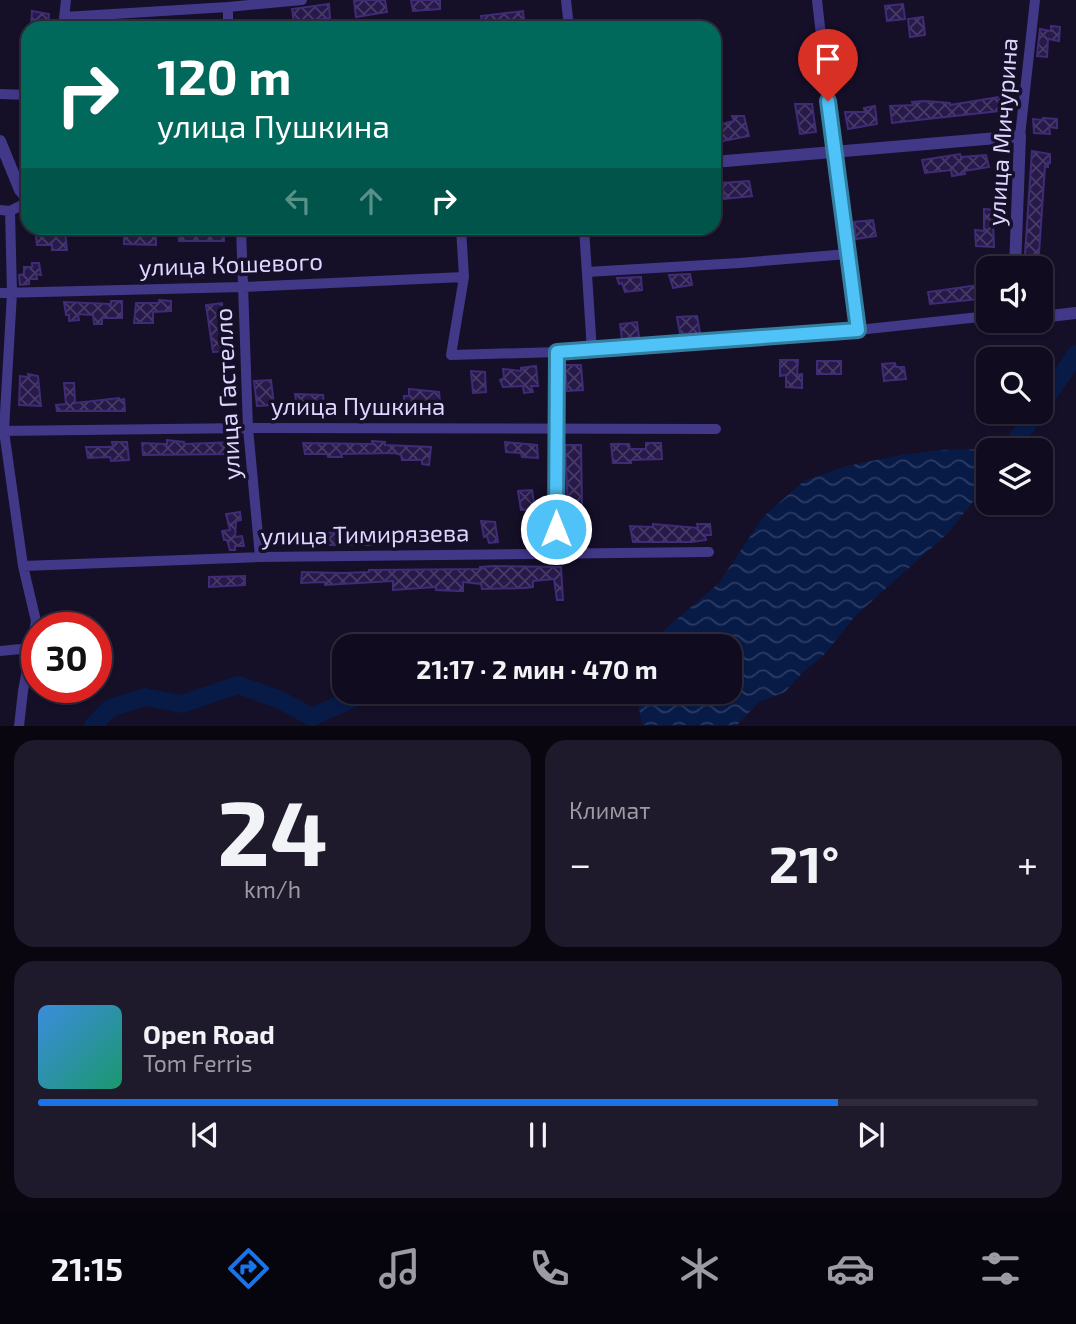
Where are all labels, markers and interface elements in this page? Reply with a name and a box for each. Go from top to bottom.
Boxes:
pin [798,29,858,101]
street label: улица Мичурина [980,37,1024,227]
icon: arrive [809,40,847,78]
text: 120 m [157,46,291,105]
icon: right [42,49,133,140]
text: улица Пушкина [157,106,390,144]
icon: left [279,182,317,220]
icon: ahead [352,182,390,220]
icon: right [425,182,463,220]
street label: улица Кошевого [138,246,324,282]
map controls [976,256,1053,515]
button: sound [976,256,1053,333]
street label: улица Гастелло [208,307,246,481]
button: search [976,347,1053,424]
street label: улица Пушкина [271,391,445,421]
button: layers [976,438,1053,515]
position arrow [519,492,593,566]
street label: улица Тимирязева [260,517,470,551]
speed limit sign: 30 [21,612,112,703]
text: 21:17 · 2 мин · 470 m [416,653,658,684]
text: 24 [217,775,328,884]
text: Климат [569,796,650,824]
text: 21° [769,831,839,893]
text: − [569,840,591,886]
text: + [1017,840,1038,886]
text: km/h [244,875,301,903]
text: Open Road [143,1018,275,1049]
text: Tom Ferris [143,1049,252,1077]
icon: previous [186,1116,224,1154]
icon: pause [519,1116,557,1154]
icon: next [852,1116,890,1154]
icon: directions [224,1244,273,1293]
icon: music [375,1244,424,1293]
icon: phone [525,1244,574,1293]
icon: climate [675,1244,724,1293]
icon: car [826,1244,875,1293]
icon: filters [976,1244,1025,1293]
text: 21:15 [51,1249,123,1287]

